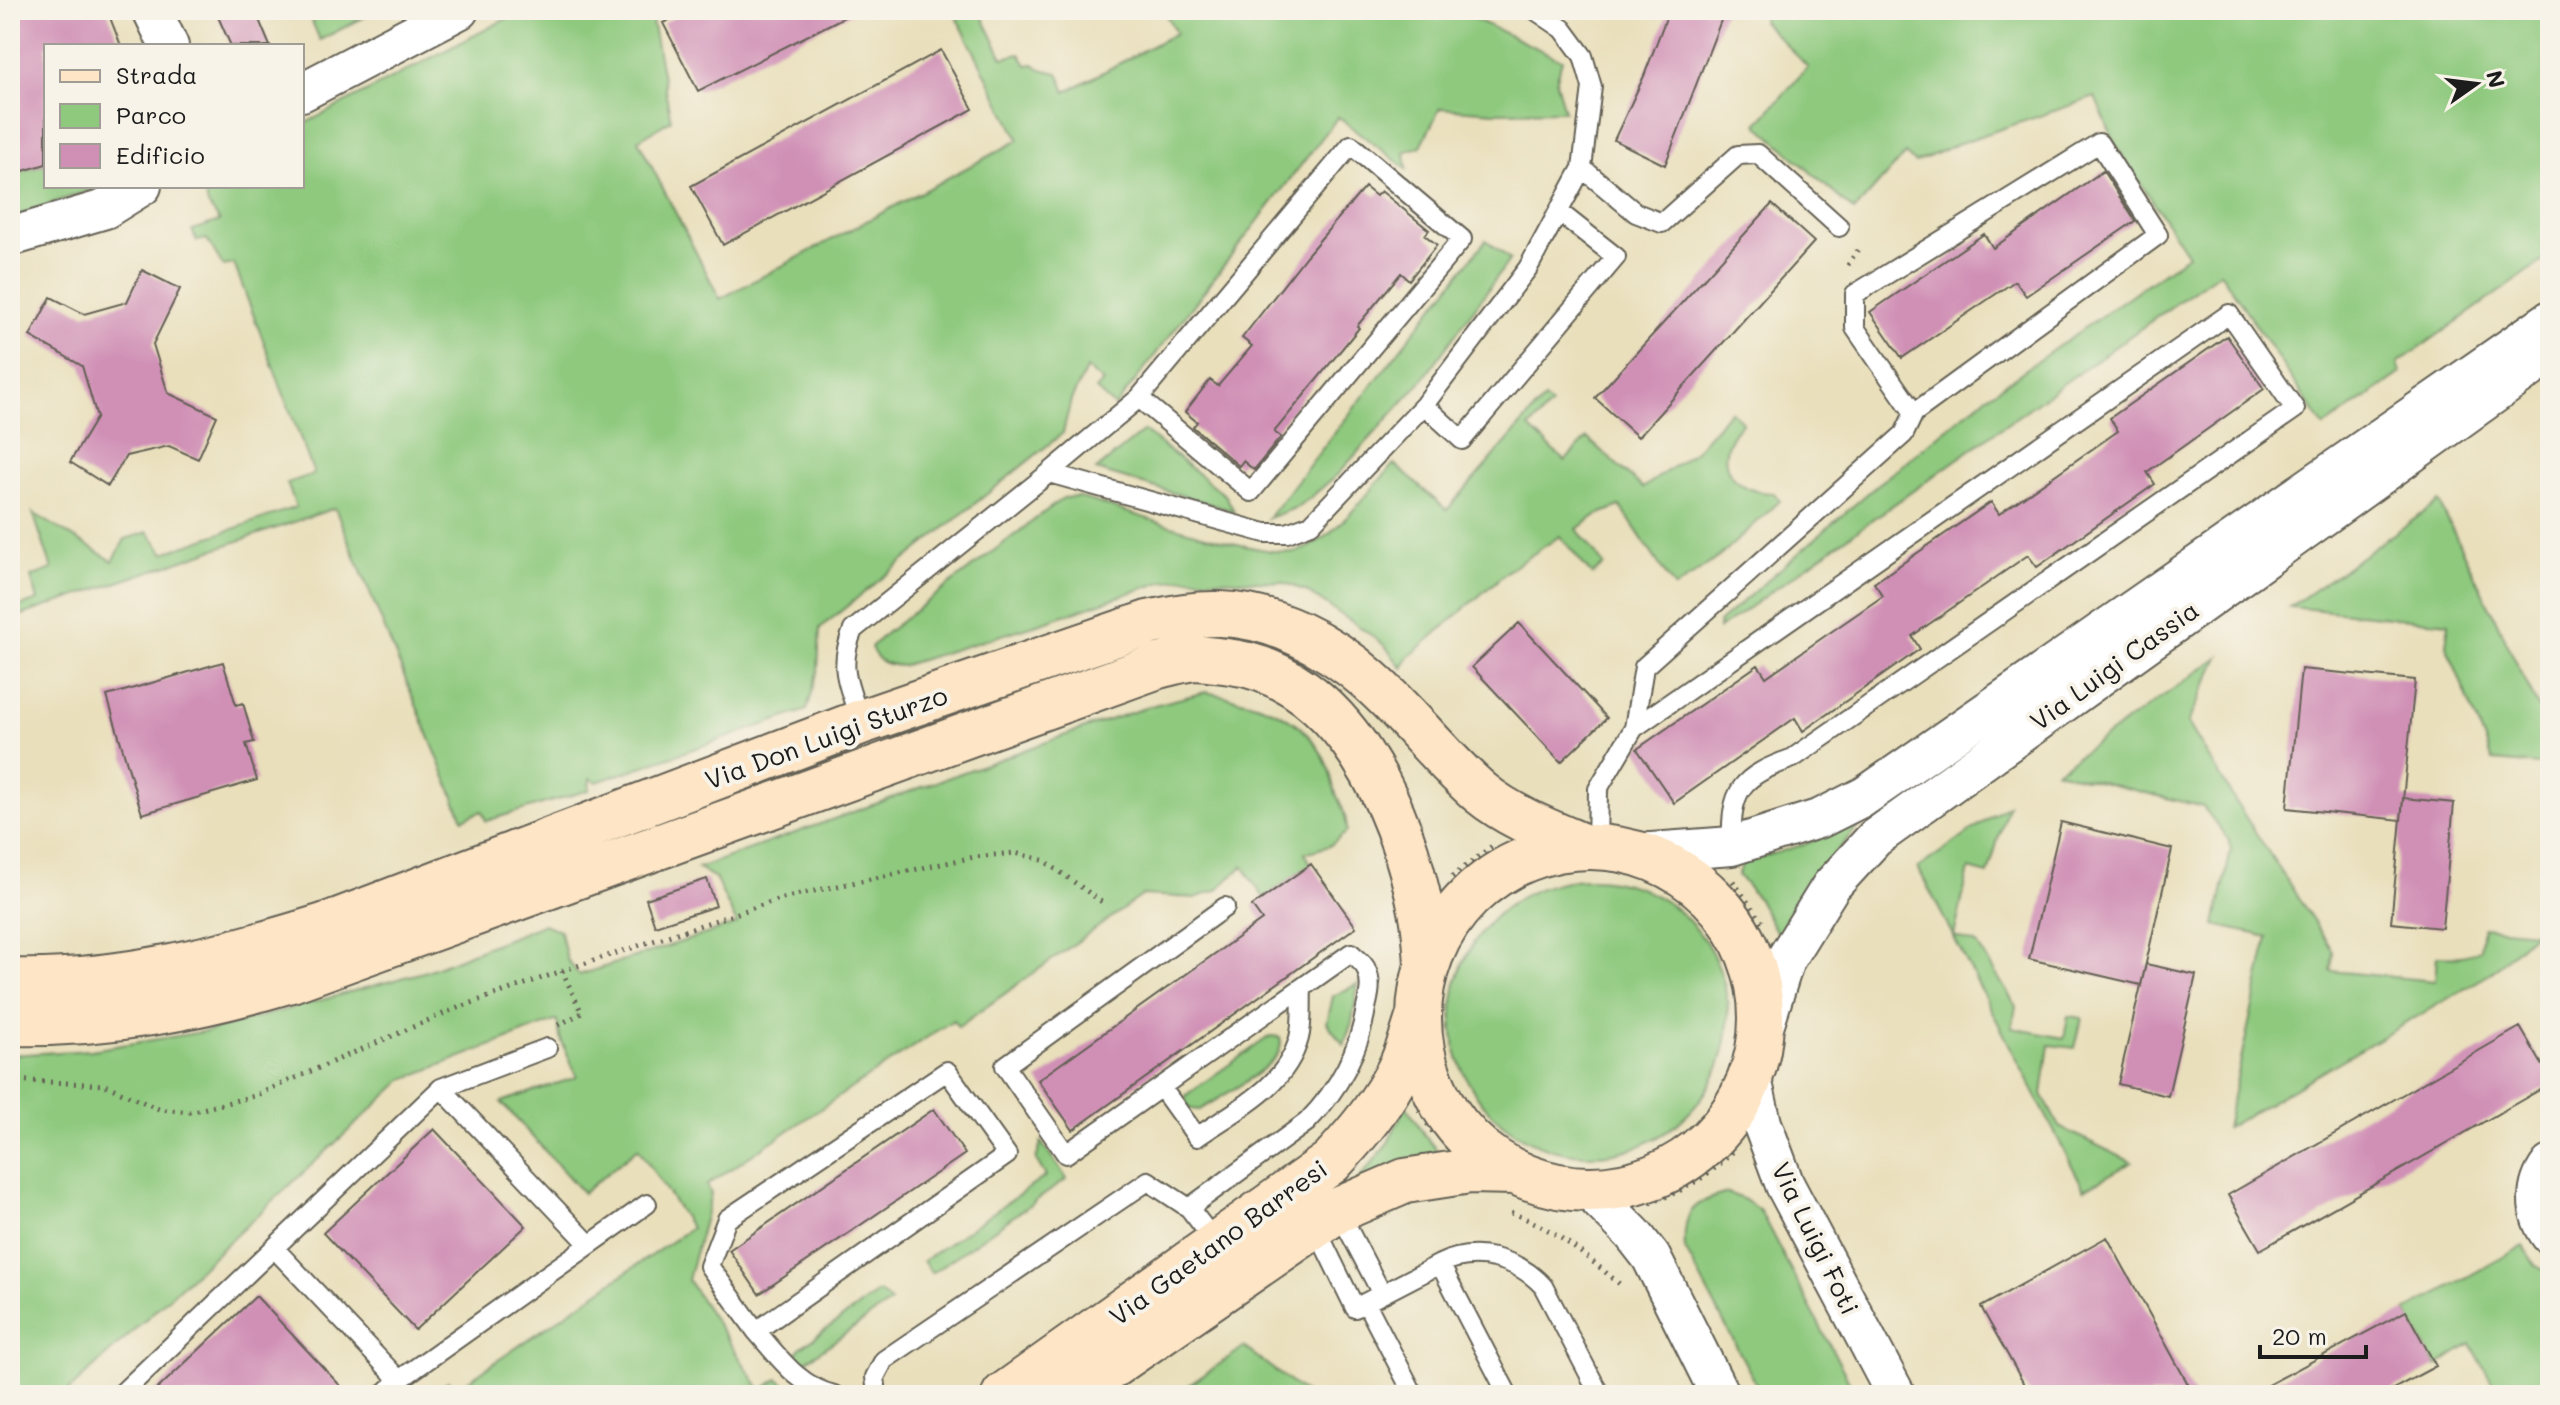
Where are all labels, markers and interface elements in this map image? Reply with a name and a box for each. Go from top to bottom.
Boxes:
legend [44,44,304,188]
north arrow [2436,44,2516,124]
text: Strada [116,59,197,90]
text: N [2480,67,2512,91]
text: Parco [116,99,186,130]
text: Edificio [116,139,205,170]
street label: Via Luigi Cassia [2023,592,2205,738]
street label: Via Don Luigi Sturzo [700,677,952,797]
street label: Via Gaetano Barresi [1102,1151,1334,1333]
street label: Via Luigi Foti [1764,1156,1868,1320]
scale bar [2260,1309,2366,1359]
text: 20 m [2272,1320,2327,1351]

